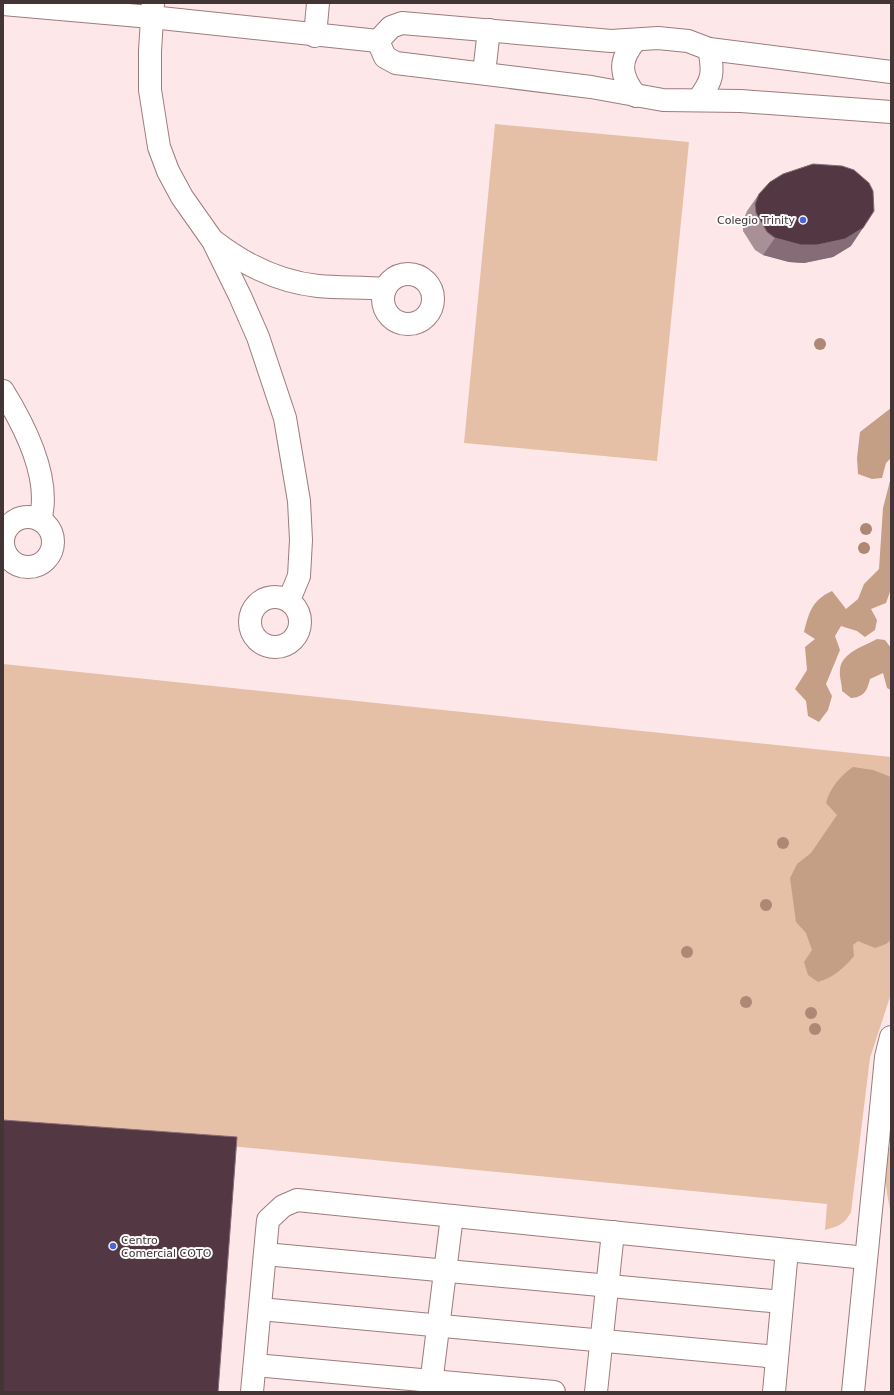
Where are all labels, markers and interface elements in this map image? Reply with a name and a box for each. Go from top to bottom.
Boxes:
place label: Colegio Trinity [717,214,795,227]
marker: Colegio Trinity [798,215,808,225]
place label: Centro Comercial COTO [121,1234,212,1260]
marker: Centro Comercial COTO [108,1241,118,1251]

